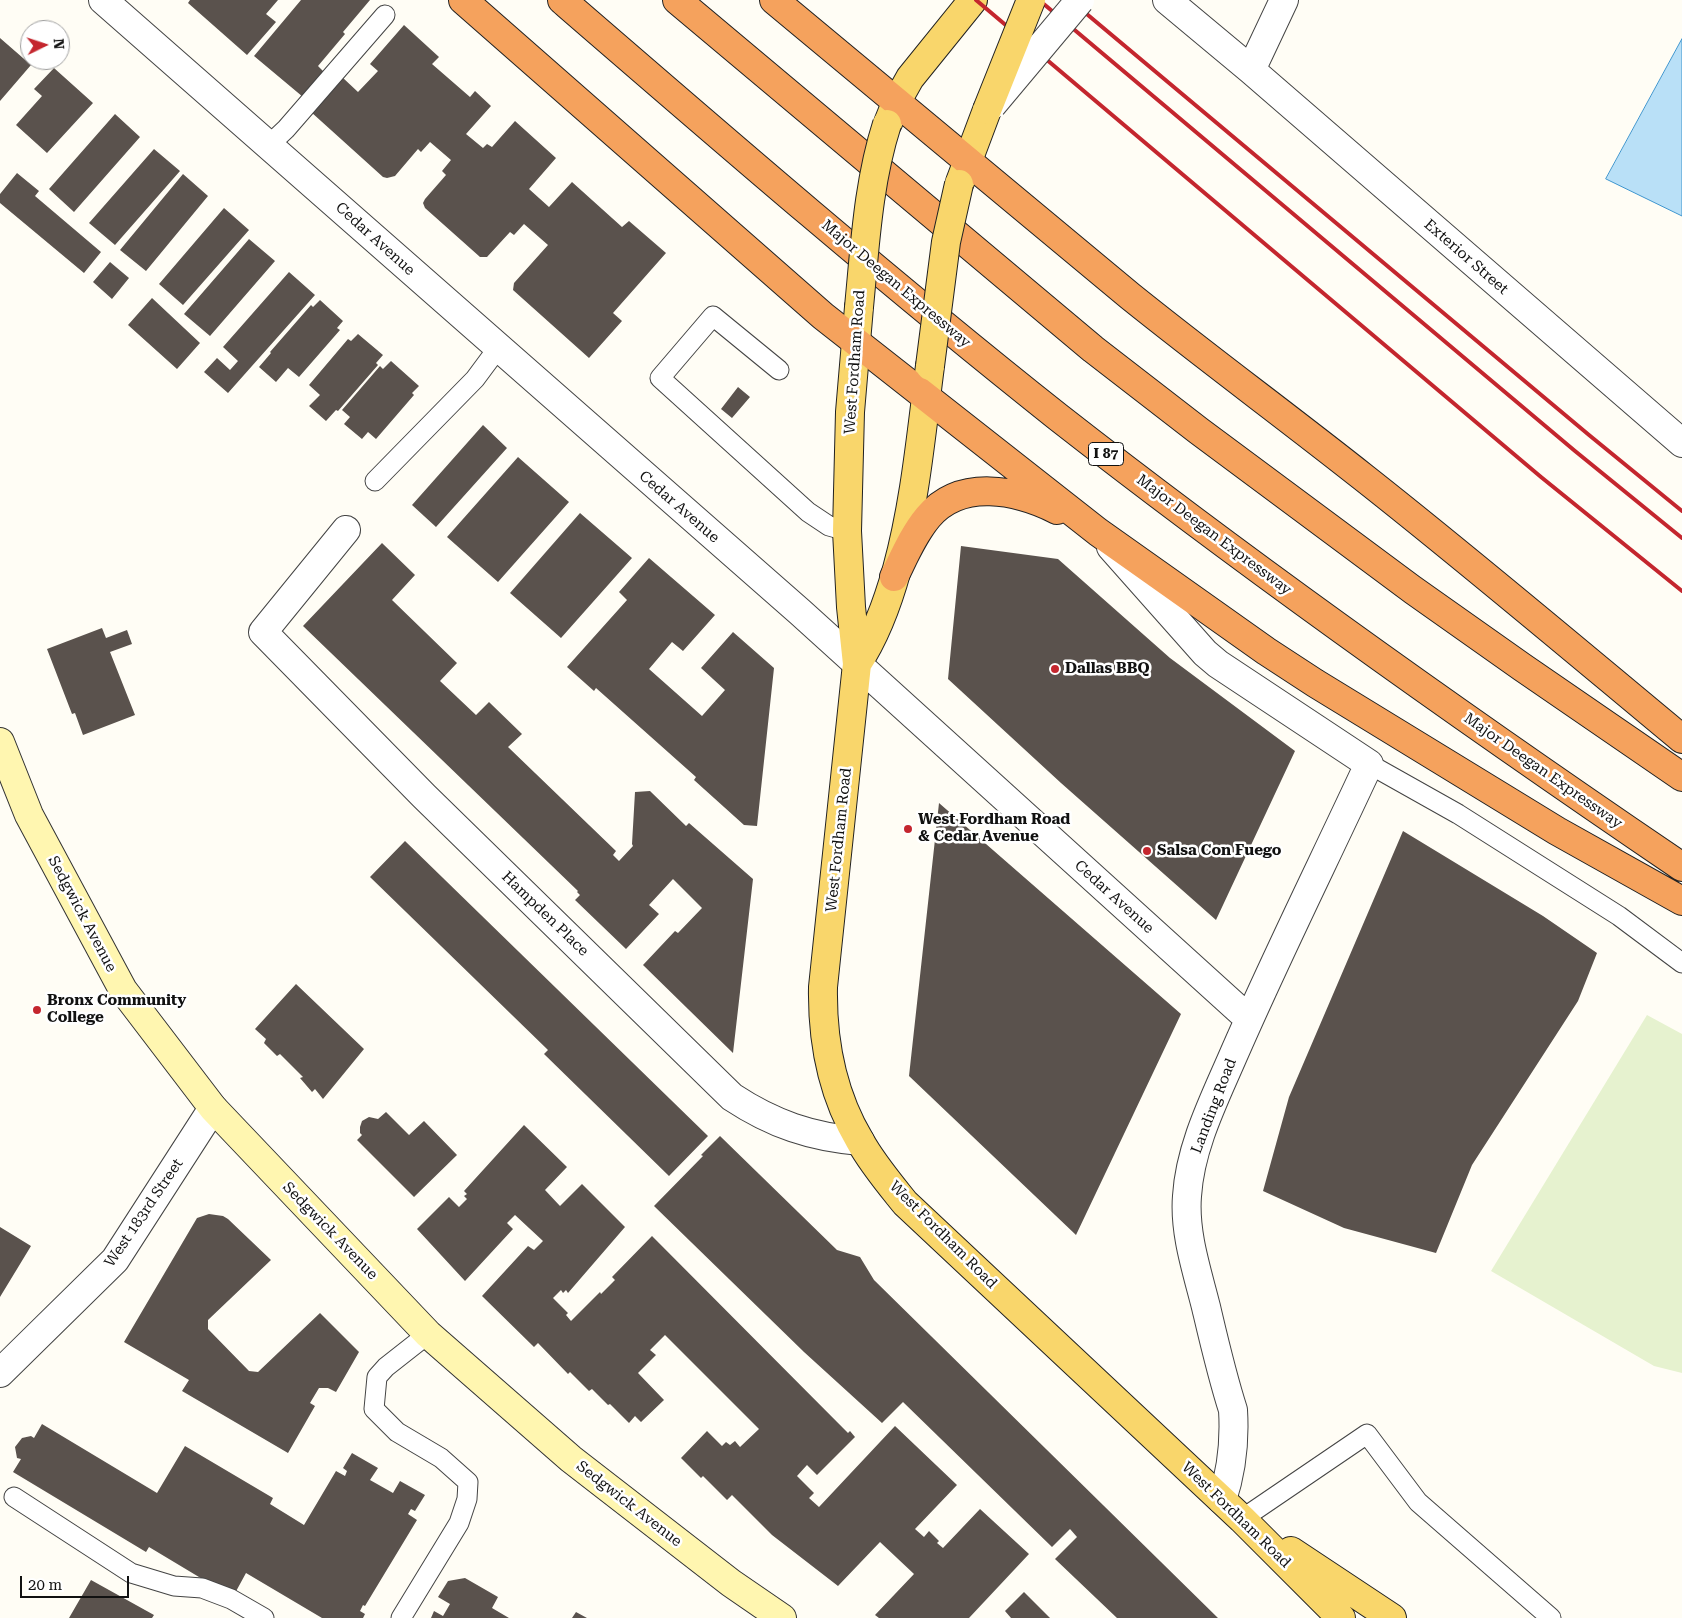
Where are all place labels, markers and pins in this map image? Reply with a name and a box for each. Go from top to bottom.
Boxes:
place label: Dallas BBQ [1065,660,1150,678]
marker: Dallas BBQ [1049,663,1061,675]
place label: West Fordham Road & Cedar Avenue [918,811,1070,846]
marker: West Fordham Road & Cedar Avenue [902,823,914,835]
place label: Salsa Con Fuego [1157,842,1282,860]
marker: Salsa Con Fuego [1141,845,1153,857]
place label: Bronx Community College [47,992,186,1027]
marker: Bronx Community College [31,1004,43,1016]

